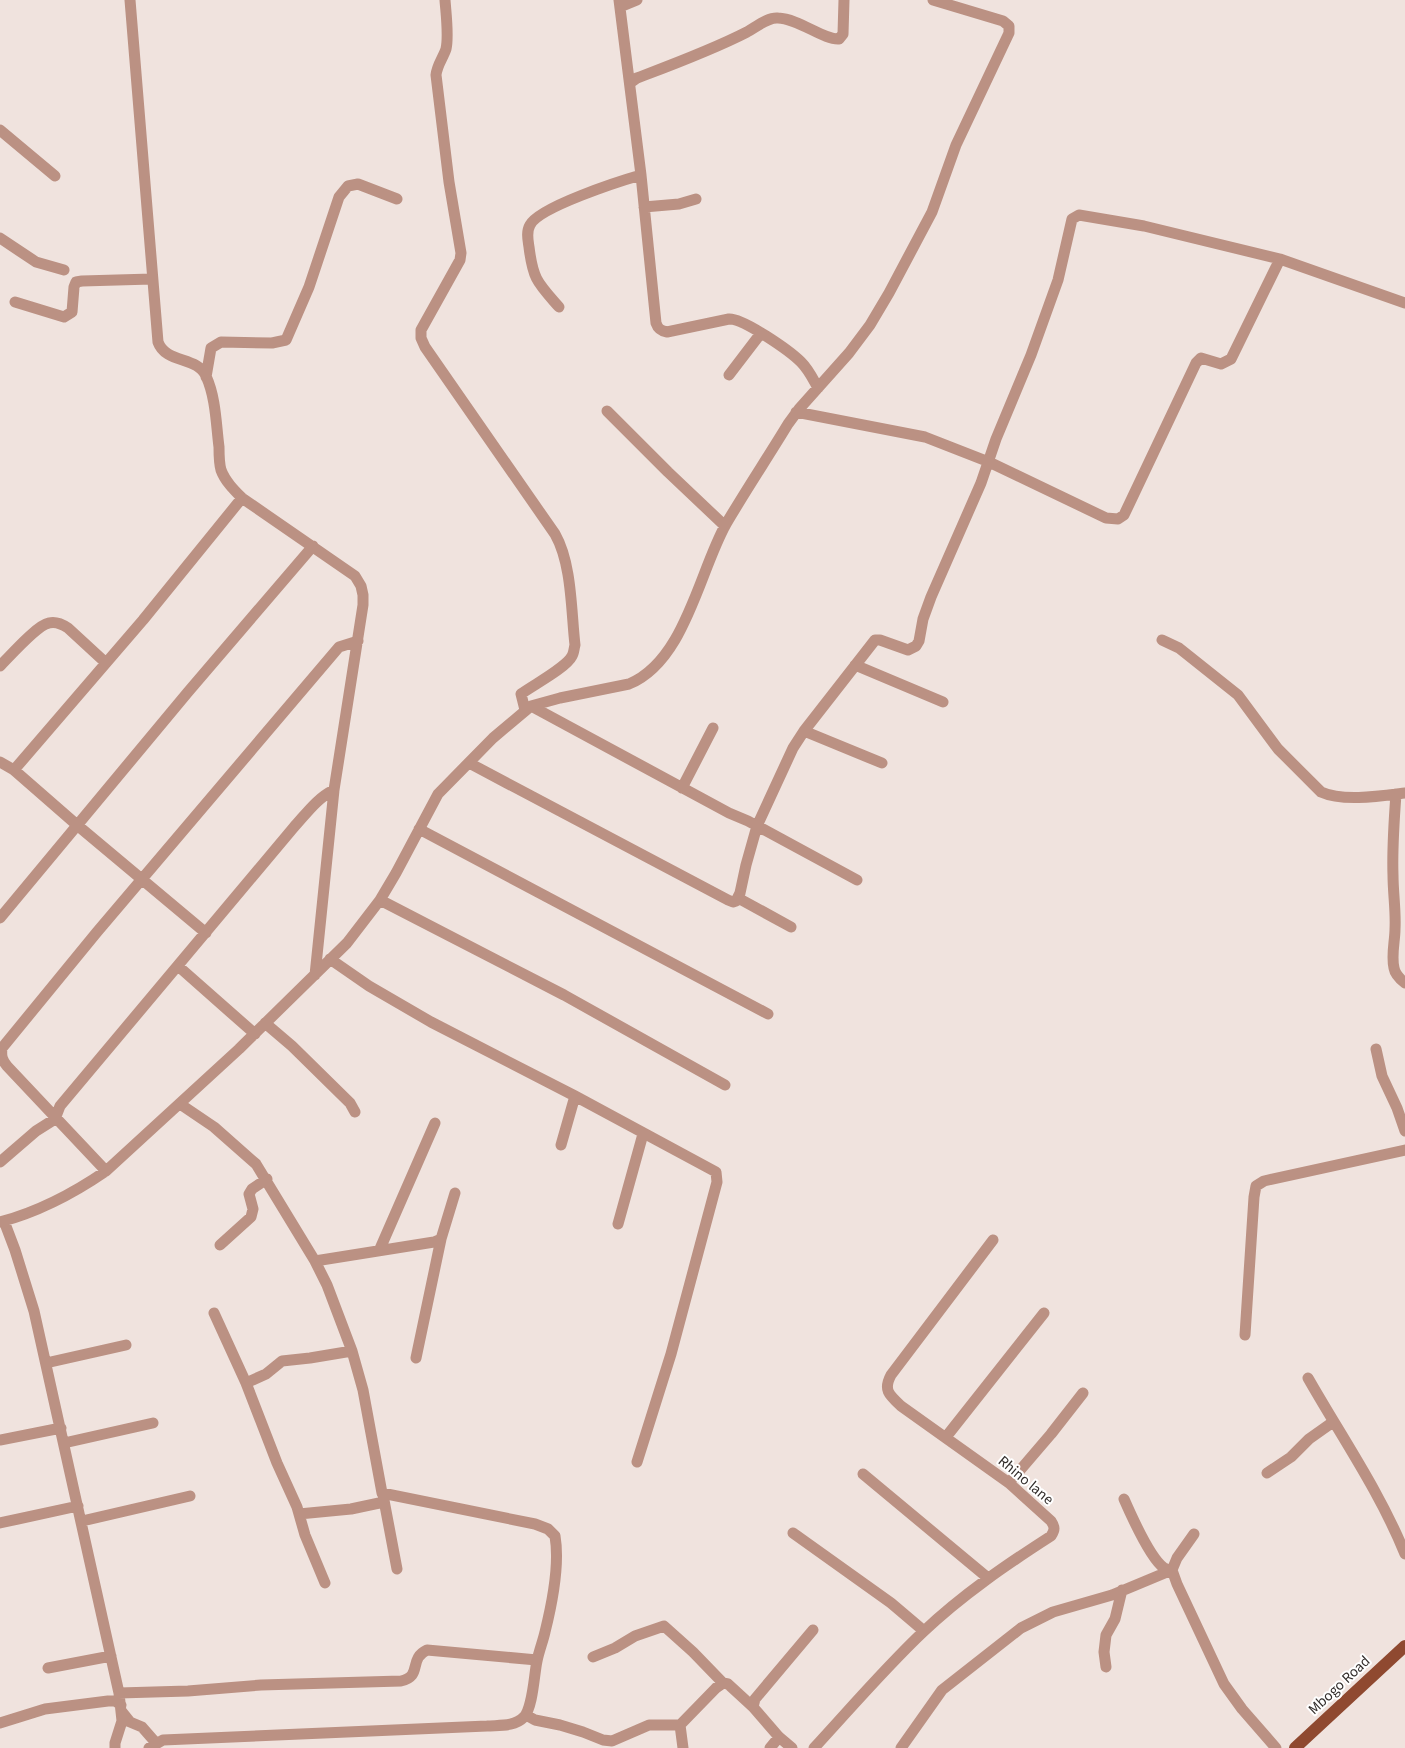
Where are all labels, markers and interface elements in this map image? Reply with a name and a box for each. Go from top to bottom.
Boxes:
street label: Rhino lane [993,1451,1058,1510]
street label: Mbogo Road [1304,1651,1375,1720]

